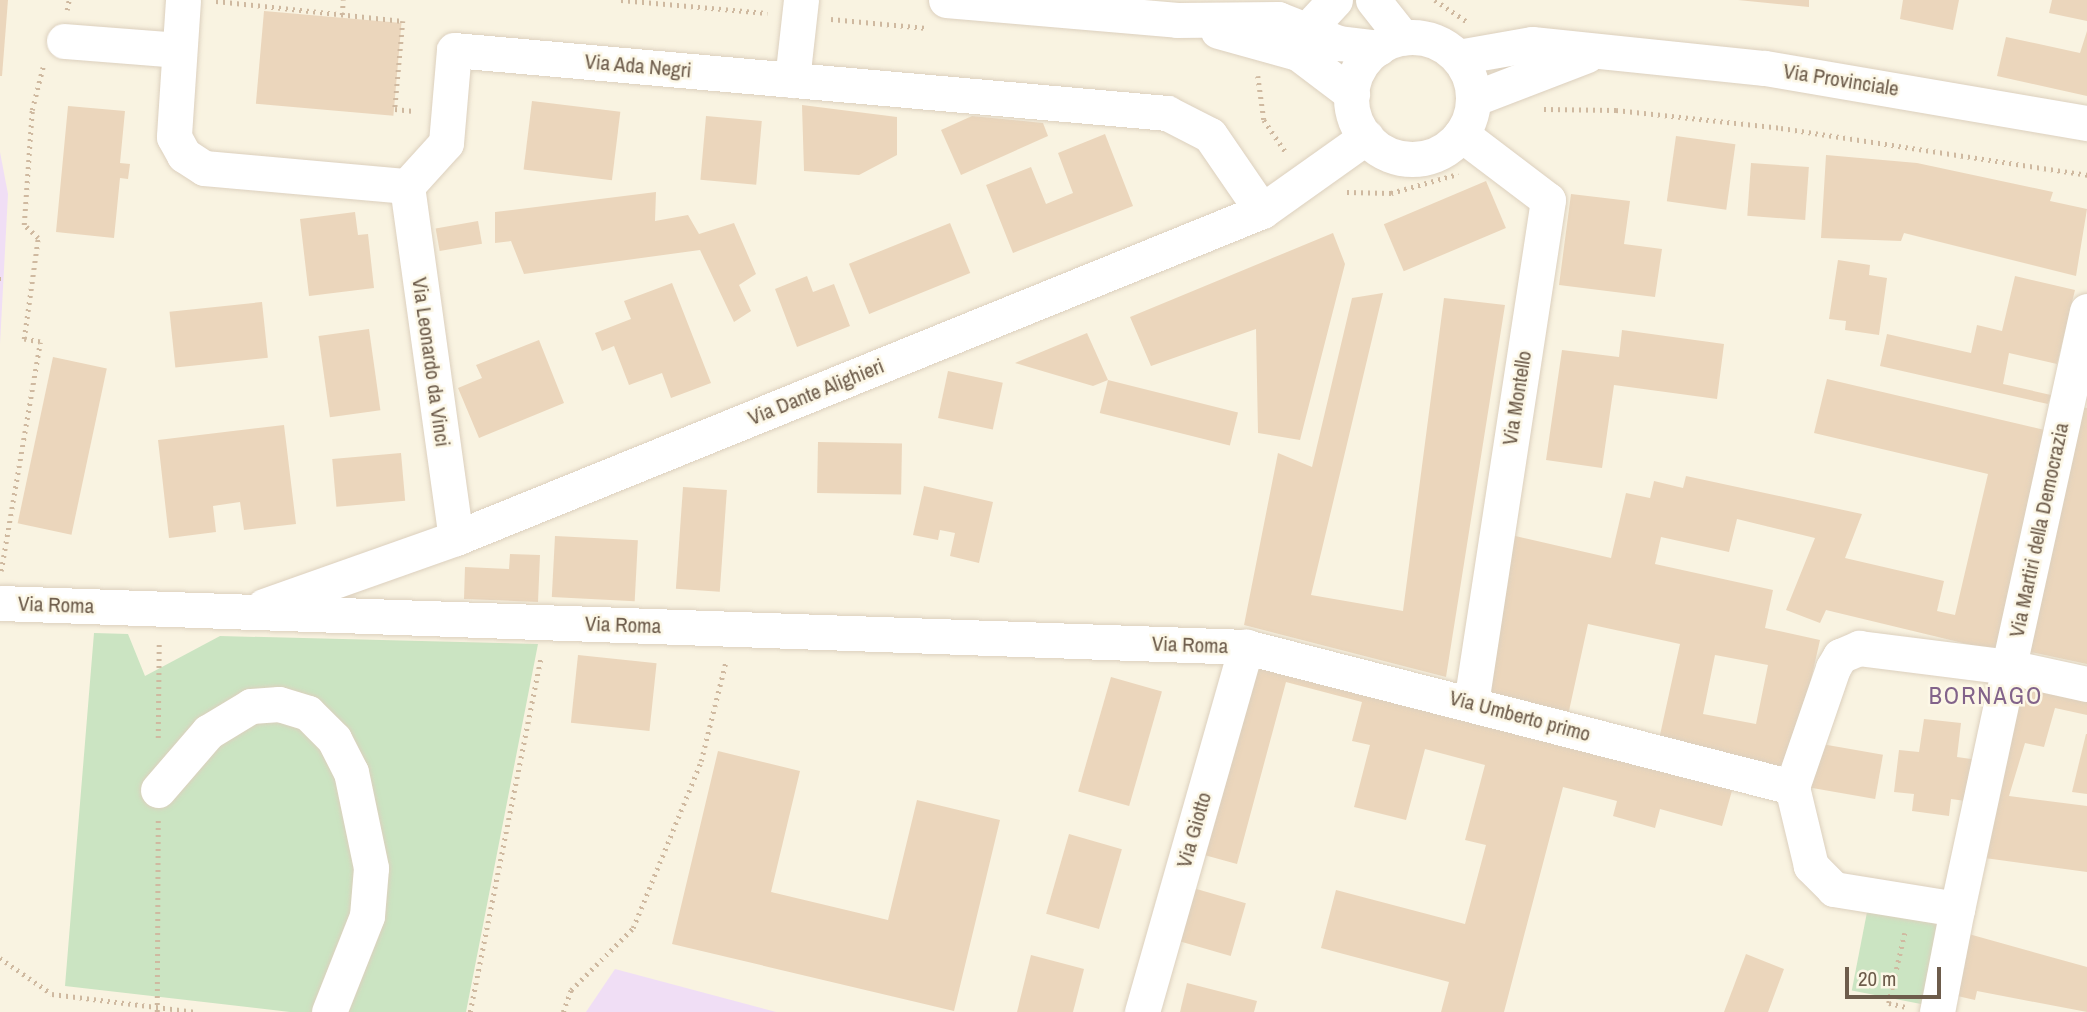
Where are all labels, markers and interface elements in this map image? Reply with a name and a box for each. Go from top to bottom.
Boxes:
street label: Via Ada Negri [583,49,693,83]
street label: Via Provinciale [1782,58,1900,102]
street label: Via Leonardo da Vinci [407,276,455,448]
street label: Via Montello [1497,349,1537,447]
street label: Via Dante Alighieri [744,353,888,431]
street label: Via Martiri della Democrazia [2004,420,2074,640]
street label: Via Roma [17,591,95,619]
street label: Via Roma [584,611,662,639]
street label: Via Roma [1151,631,1229,659]
district label: BORNAGO [1930,682,2042,710]
street label: Via Umberto primo [1447,685,1593,747]
street label: Via Giotto [1171,789,1217,871]
scale bar [1849,953,1945,997]
text: 20 m [1858,964,1896,993]

